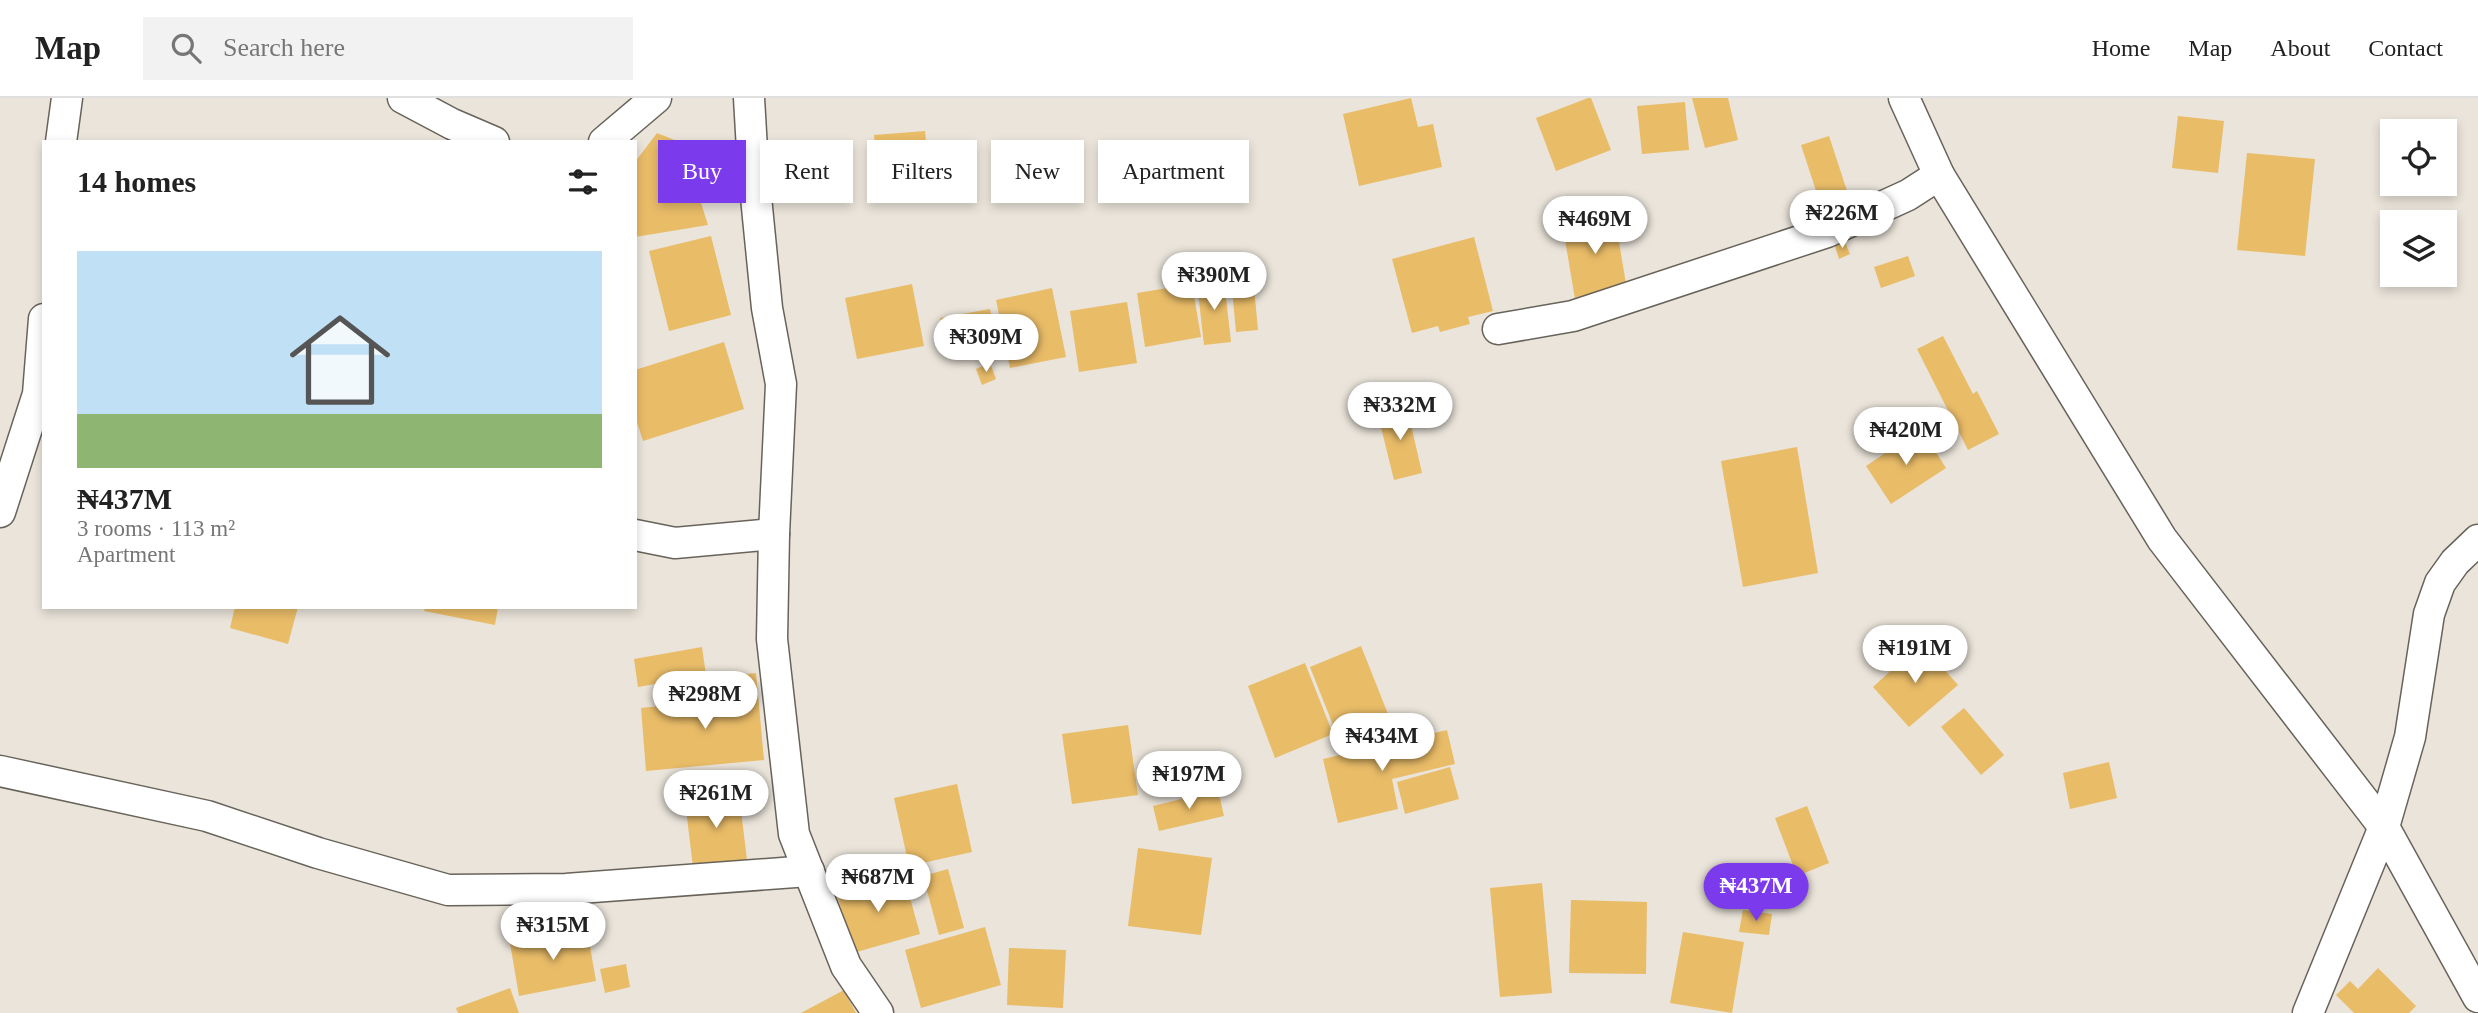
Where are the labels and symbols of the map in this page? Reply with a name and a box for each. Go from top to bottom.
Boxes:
pin: ₦226M [1793,190,1891,250]
pin: ₦469M [1546,197,1644,256]
pin: ₦390M [1165,252,1263,312]
pin: ₦309M [937,314,1035,374]
pin: ₦332M [1351,382,1449,442]
pin: ₦420M [1857,408,1955,467]
pin: ₦191M [1866,626,1964,685]
pin: ₦298M [656,672,754,731]
pin: ₦434M [1333,714,1431,773]
pin: ₦197M [1140,752,1238,811]
pin: ₦261M [667,770,765,830]
pin: ₦687M [829,854,927,914]
pin: ₦437M [1707,864,1805,923]
pin: ₦315M [504,902,602,962]

